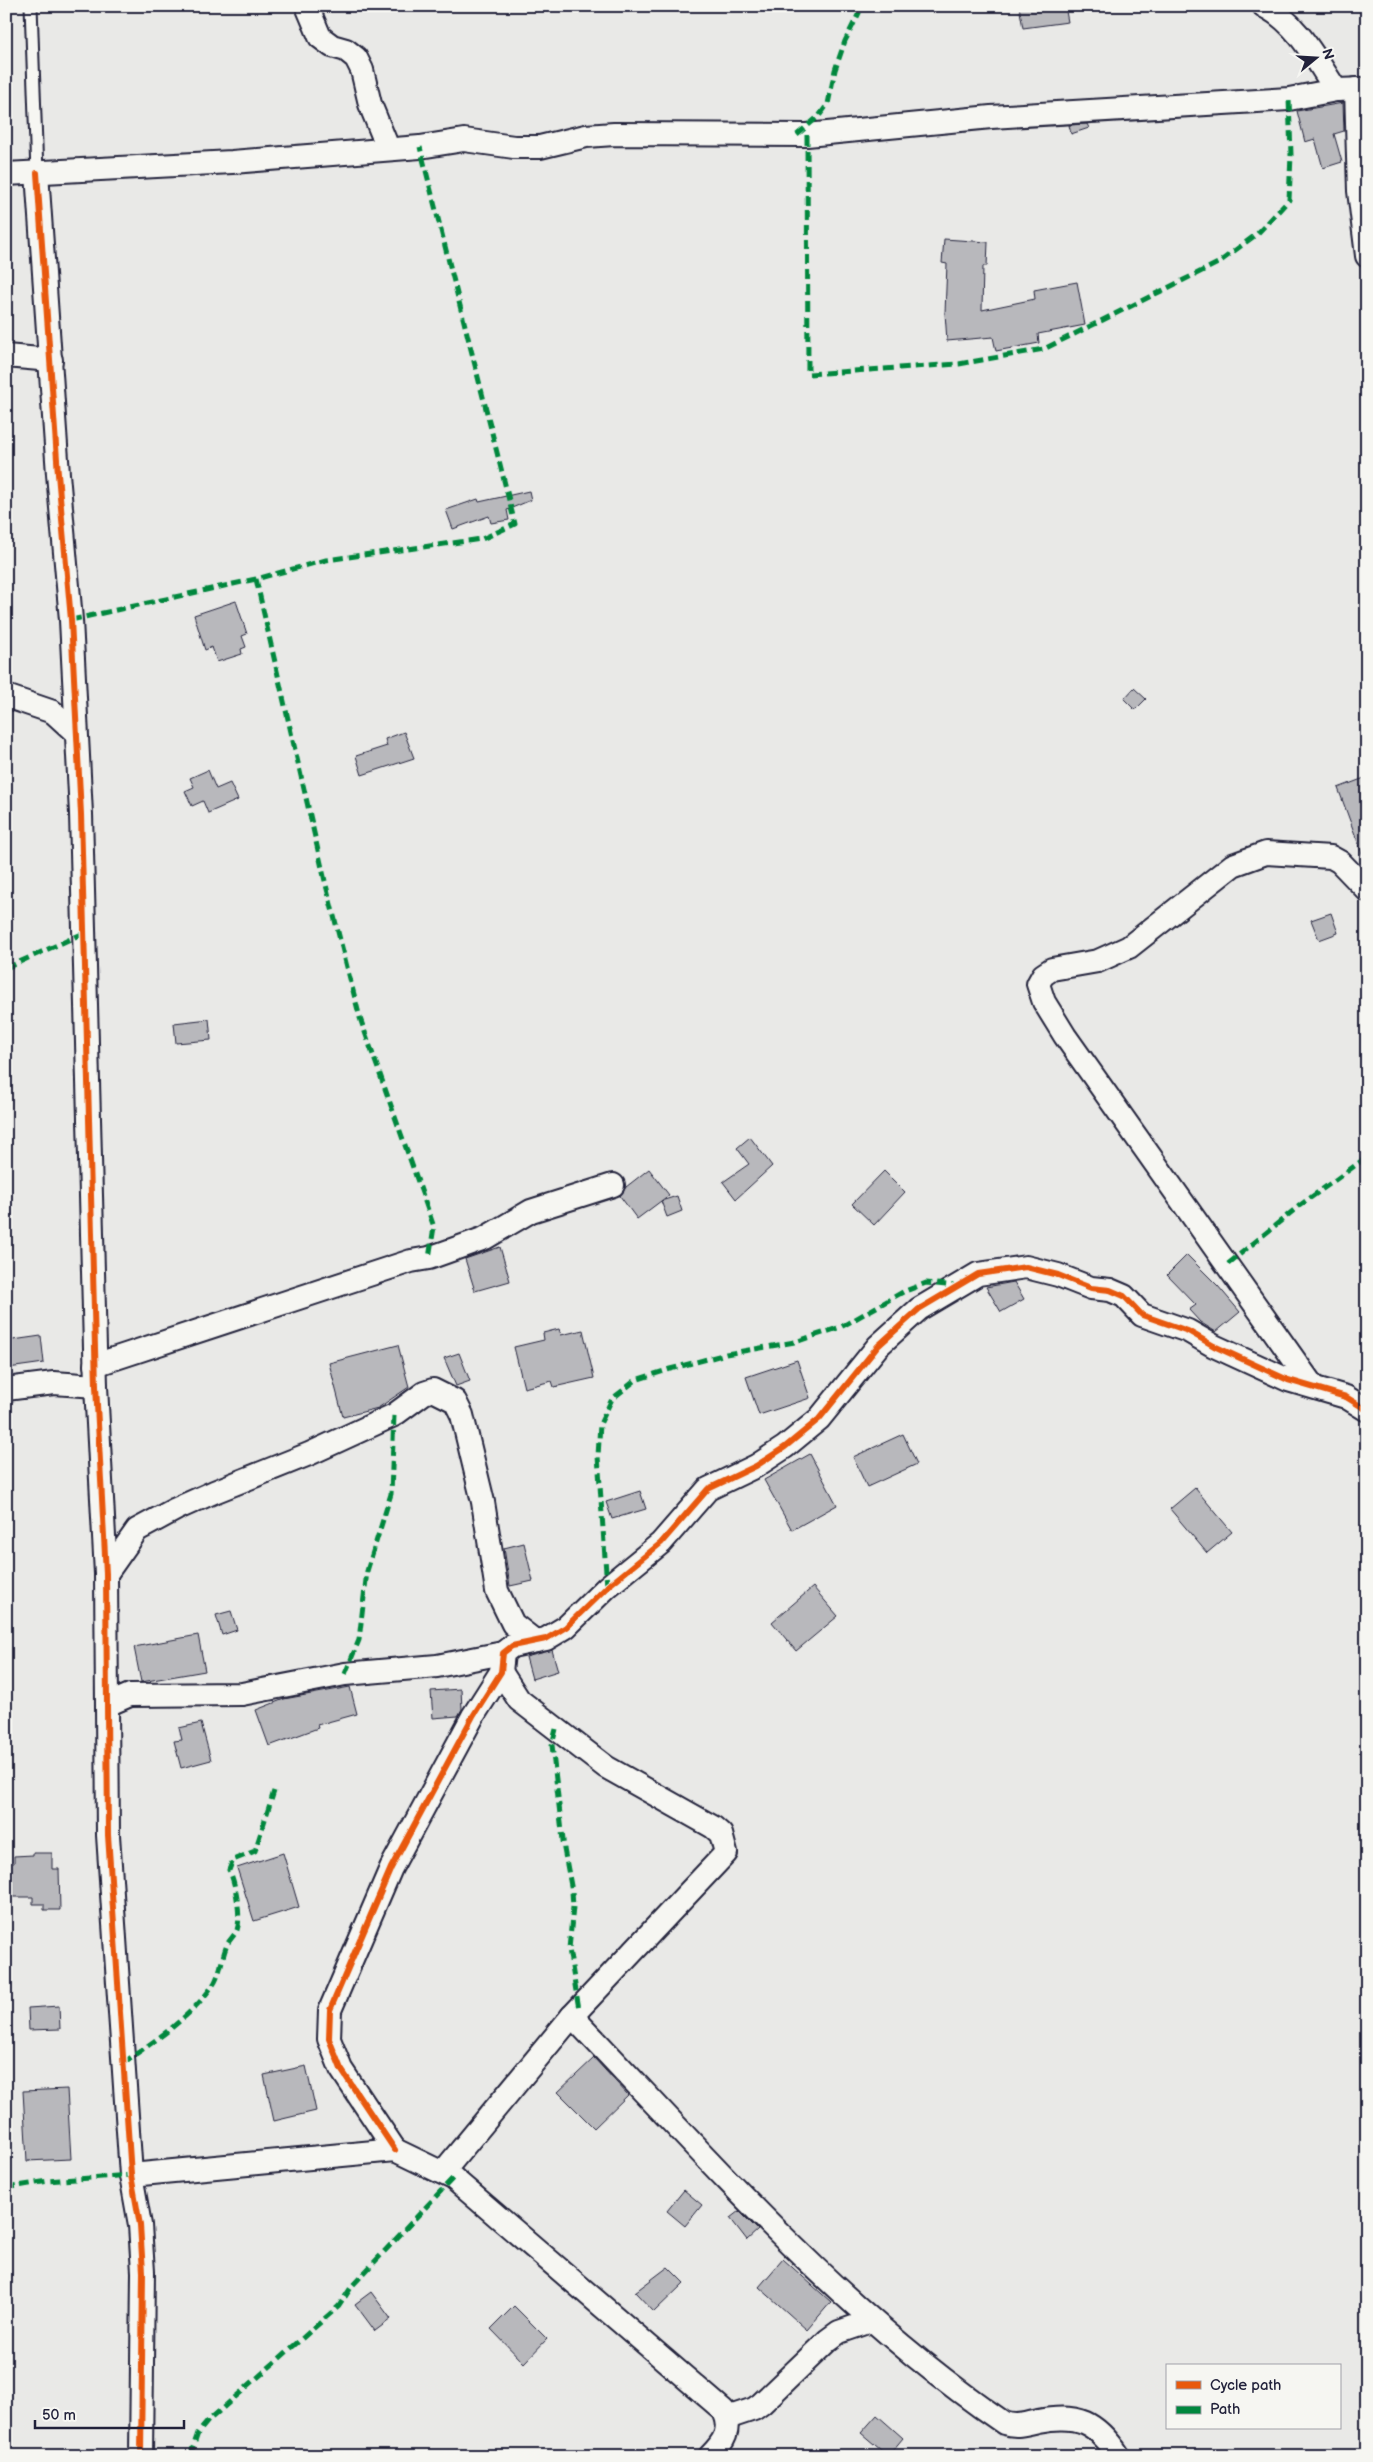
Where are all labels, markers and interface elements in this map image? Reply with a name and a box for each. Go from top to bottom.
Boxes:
north arrow [1290,32,1340,82]
text: N [1318,47,1338,62]
legend [1166,2364,1340,2430]
text: Cycle path [1210,2376,1281,2395]
scale bar [35,2397,184,2429]
text: Path [1210,2400,1240,2419]
text: 50 m [42,2406,76,2425]

